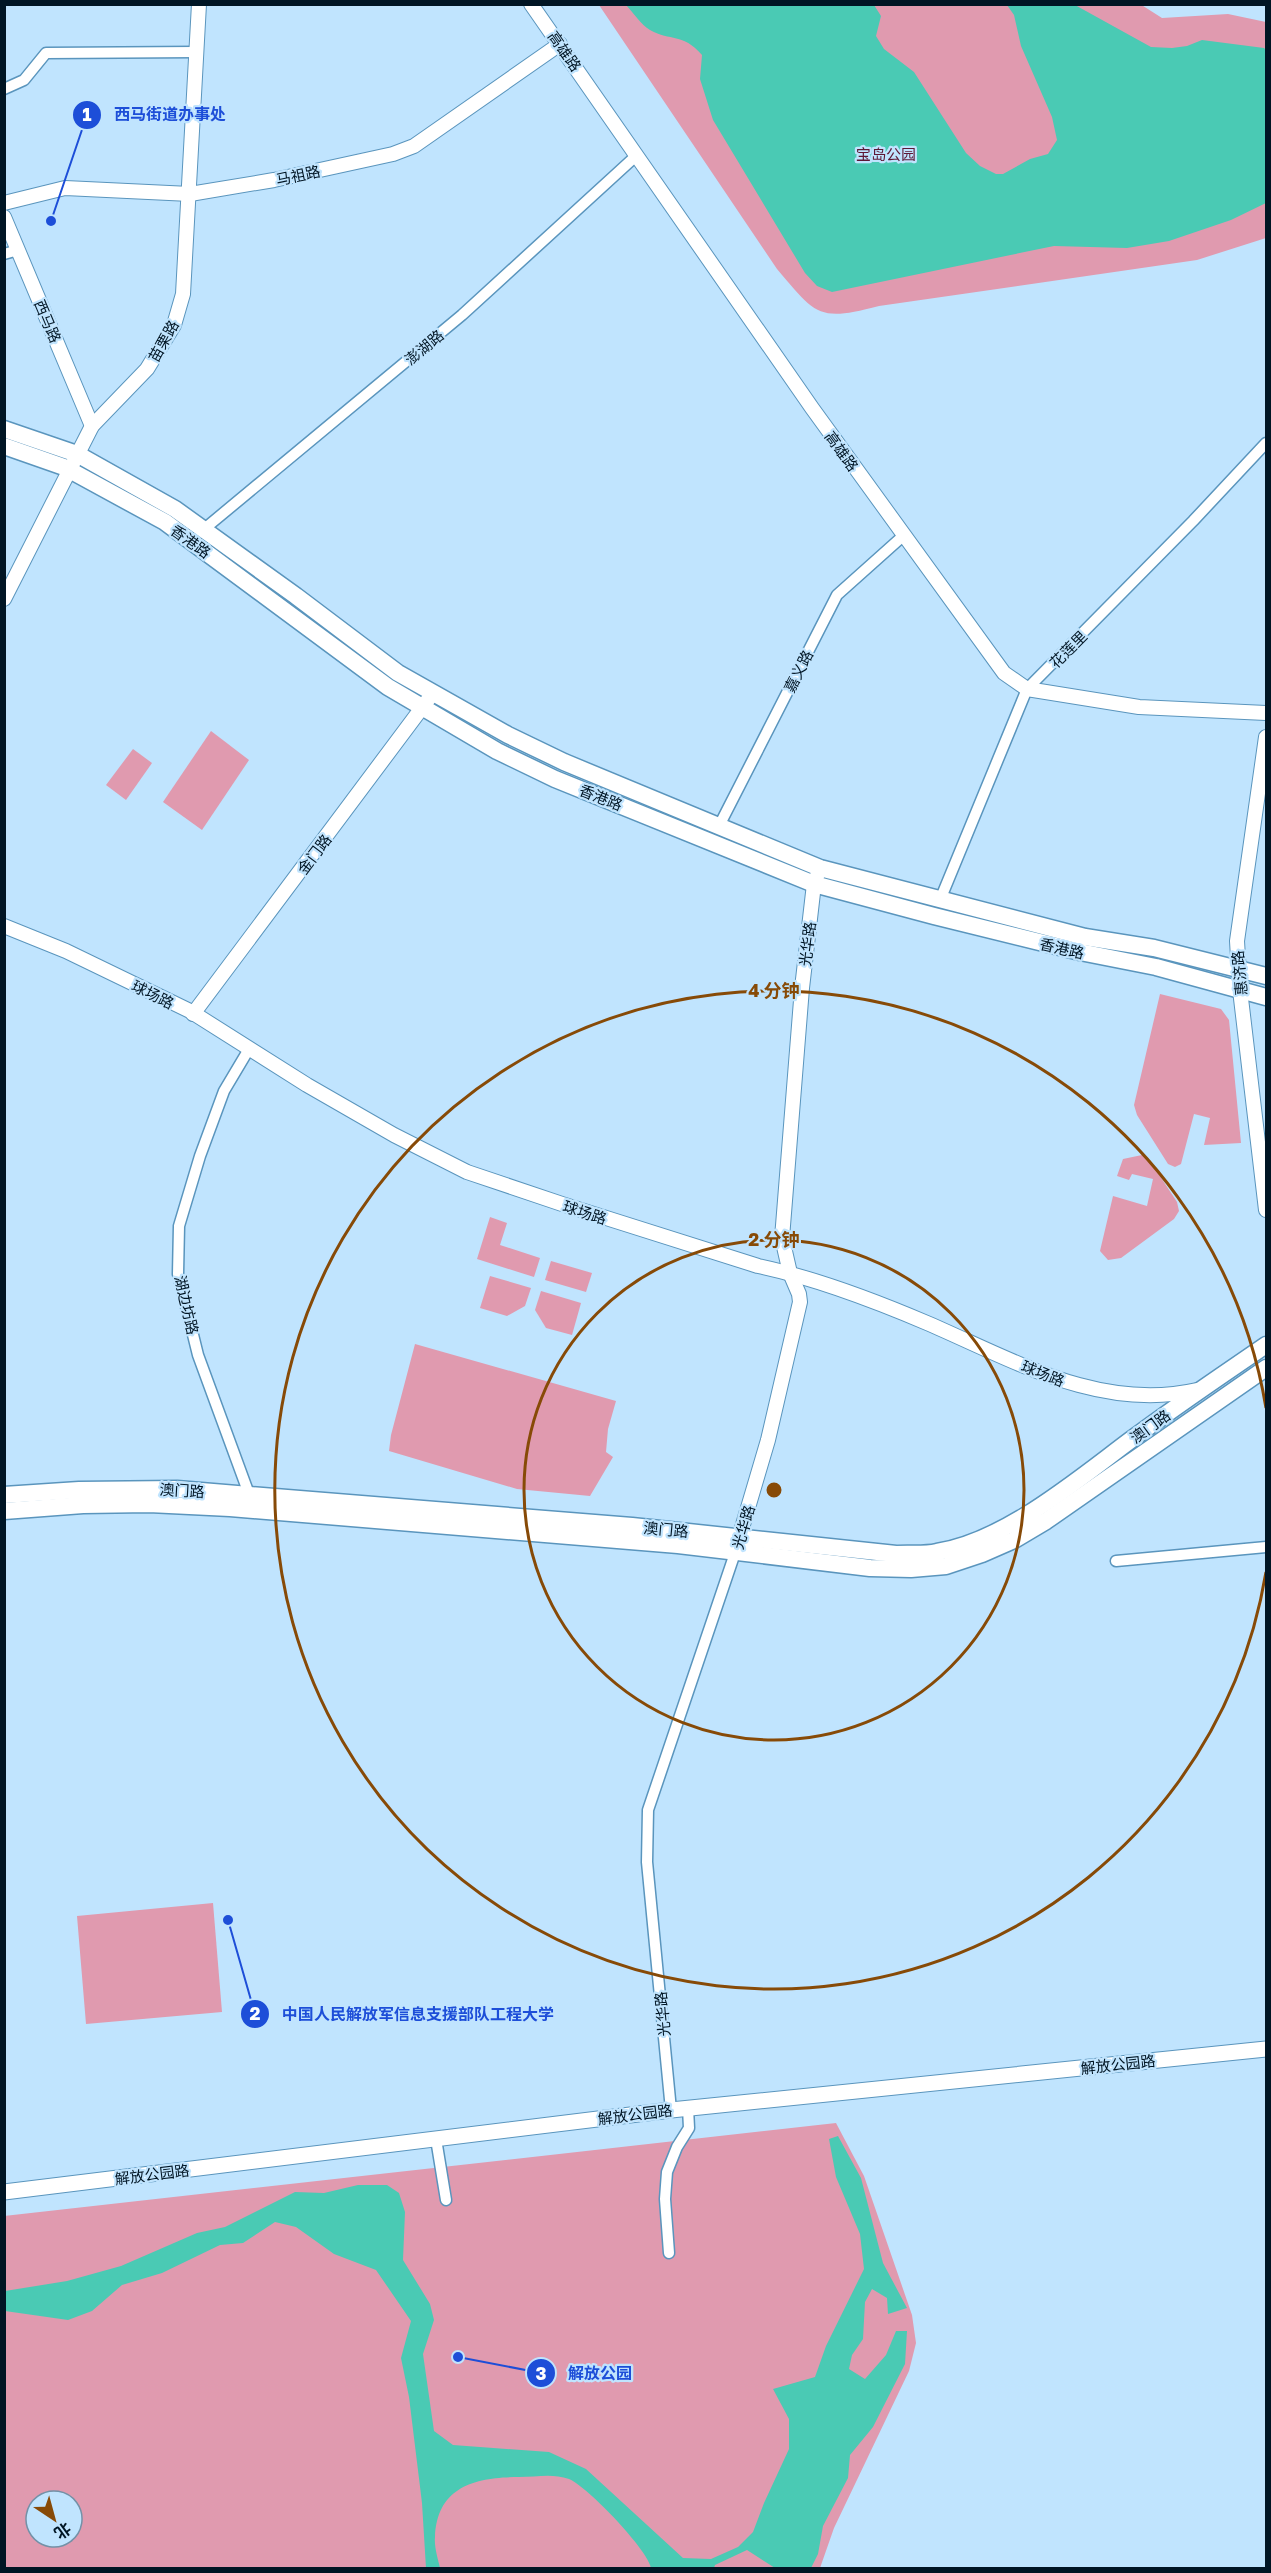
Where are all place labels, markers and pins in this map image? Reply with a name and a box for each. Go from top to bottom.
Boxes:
callout: 西马街道办事处 [72,98,238,132]
centre of rings [764,1480,784,1500]
callout: 中国人民解放军信息支援部队工程大学 [240,1997,566,2031]
callout: 解放公园 [526,2356,644,2390]

